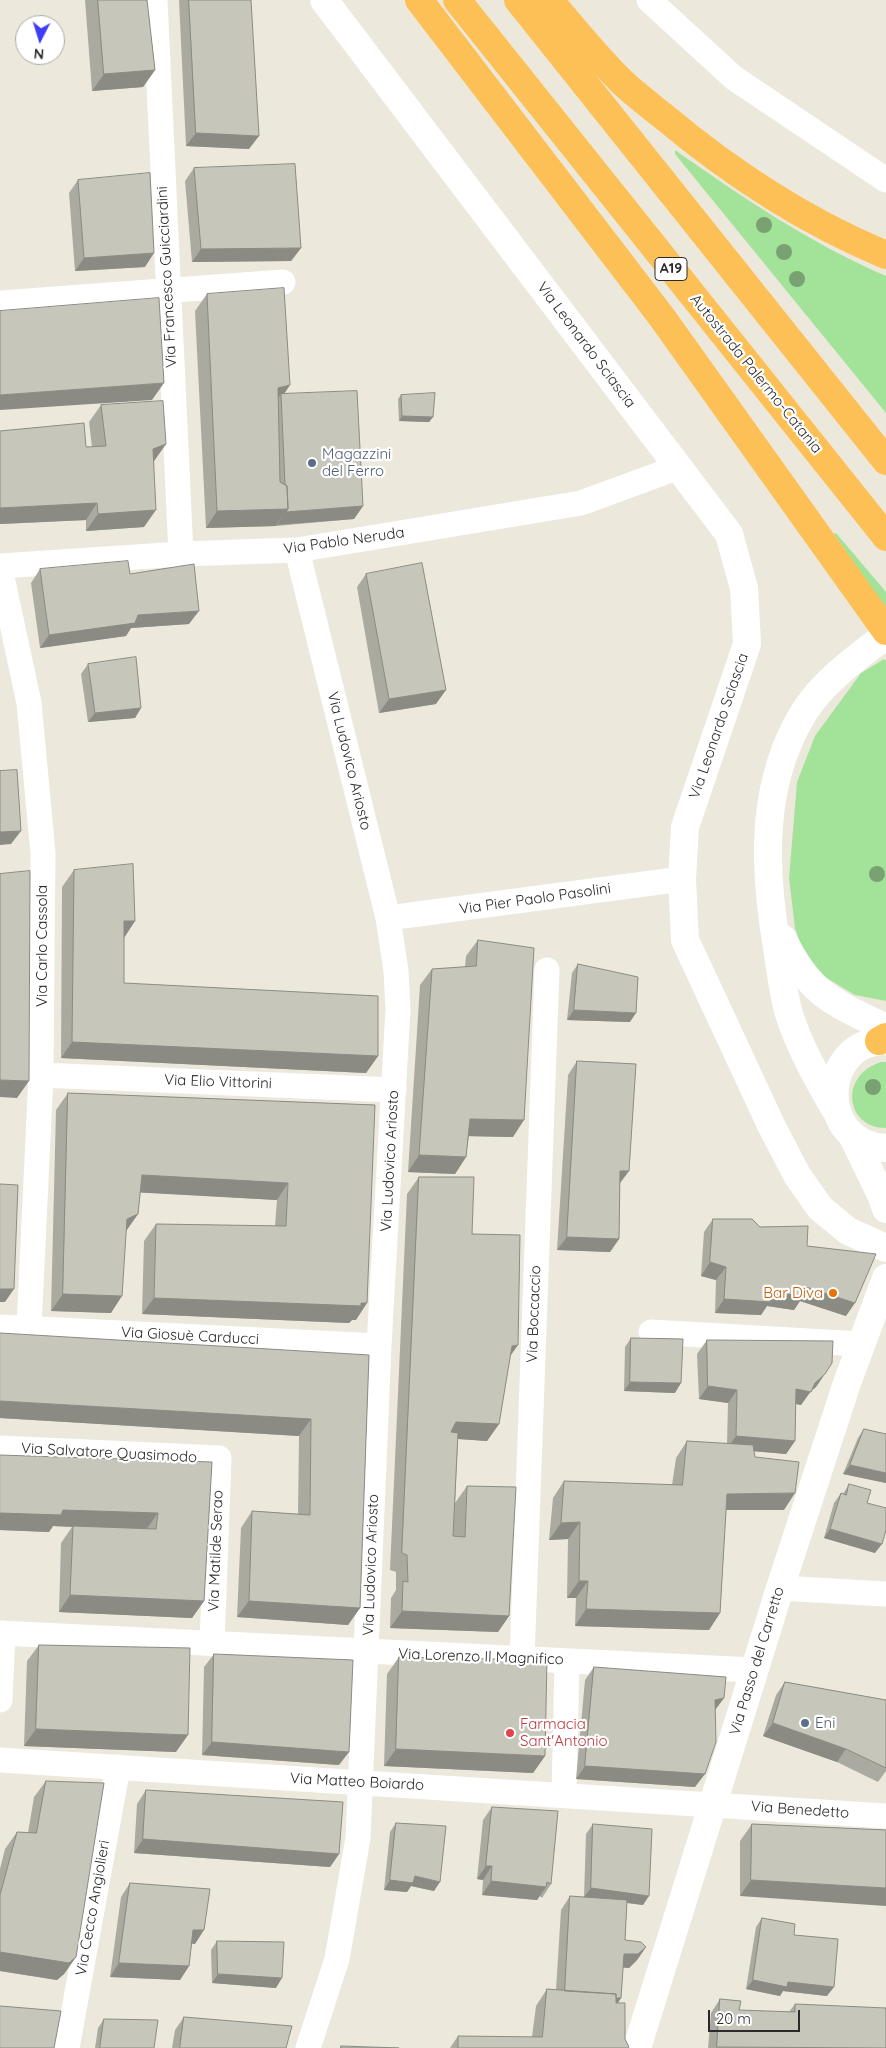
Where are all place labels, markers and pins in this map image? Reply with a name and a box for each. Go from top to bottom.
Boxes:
place label: Magazzini del Ferro [322,445,391,480]
marker: Magazzini del Ferro [306,457,318,469]
place label: Bar Diva [763,1284,823,1302]
marker: Bar Diva [827,1287,839,1299]
place label: Eni [815,1714,835,1732]
place label: Farmacia Sant'Antonio [520,1715,608,1750]
marker: Eni [799,1717,811,1729]
marker: Farmacia Sant'Antonio [504,1727,516,1739]

